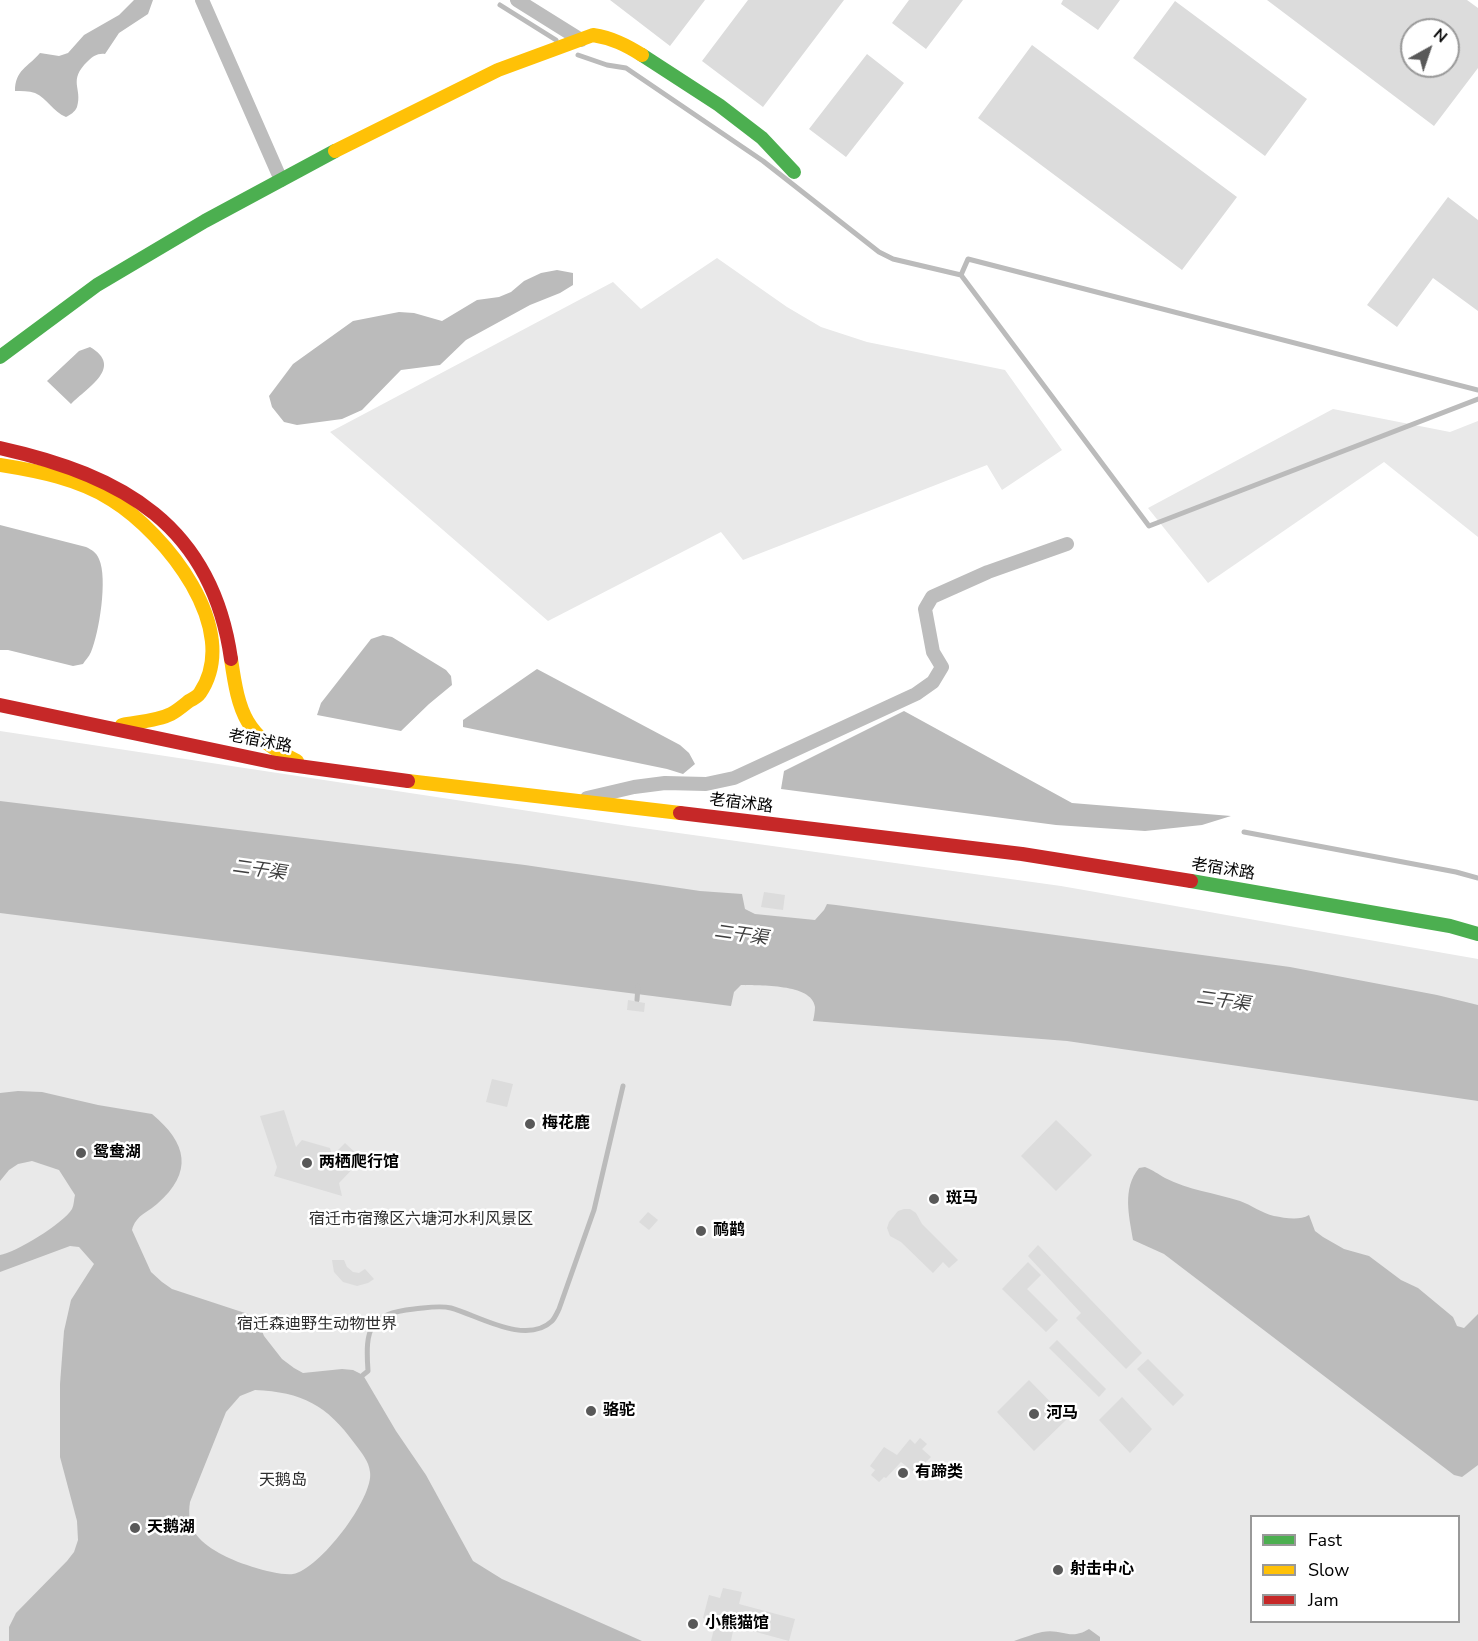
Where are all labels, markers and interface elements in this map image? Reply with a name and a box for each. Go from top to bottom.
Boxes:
north arrow [1400,18,1460,78]
text: N [1429,23,1452,48]
street label: 老宿沭路 [227,726,293,758]
street label: 老宿沭路 [708,791,774,817]
street label: 老宿沭路 [1190,856,1256,884]
water label: 二干渠 [231,857,287,885]
water label: 二干渠 [713,922,769,950]
water label: 二干渠 [1195,988,1251,1016]
place label: 梅花鹿 [542,1114,590,1134]
marker: 梅花鹿 [523,1117,537,1131]
place label: 鸳鸯湖 [93,1143,141,1163]
marker: 鸳鸯湖 [74,1146,88,1160]
place label: 两栖爬行馆 [319,1153,399,1173]
marker: 两栖爬行馆 [300,1156,314,1170]
place label: 斑马 [946,1189,978,1209]
marker: 斑马 [927,1192,941,1206]
park label: 宿迁市宿豫区六塘河水利风景区 [309,1210,533,1230]
place label: 鸸鹋 [713,1221,745,1241]
marker: 鸸鹋 [694,1224,708,1238]
park label: 宿迁森迪野生动物世界 [237,1315,397,1335]
place label: 骆驼 [603,1401,635,1421]
marker: 骆驼 [584,1404,598,1418]
place label: 河马 [1046,1404,1078,1424]
marker: 河马 [1027,1407,1041,1421]
place label: 有蹄类 [915,1463,963,1483]
marker: 有蹄类 [896,1466,910,1480]
park label: 天鹅岛 [259,1471,307,1491]
legend [1250,1515,1460,1623]
place label: 天鹅湖 [147,1518,195,1538]
marker: 天鹅湖 [128,1521,142,1535]
text: Fast [1308,1528,1342,1552]
text: Slow [1308,1558,1349,1582]
place label: 射击中心 [1070,1560,1134,1580]
marker: 射击中心 [1051,1563,1065,1577]
text: Jam [1308,1588,1339,1612]
place label: 小熊猫馆 [705,1614,769,1634]
marker: 小熊猫馆 [686,1617,700,1631]

